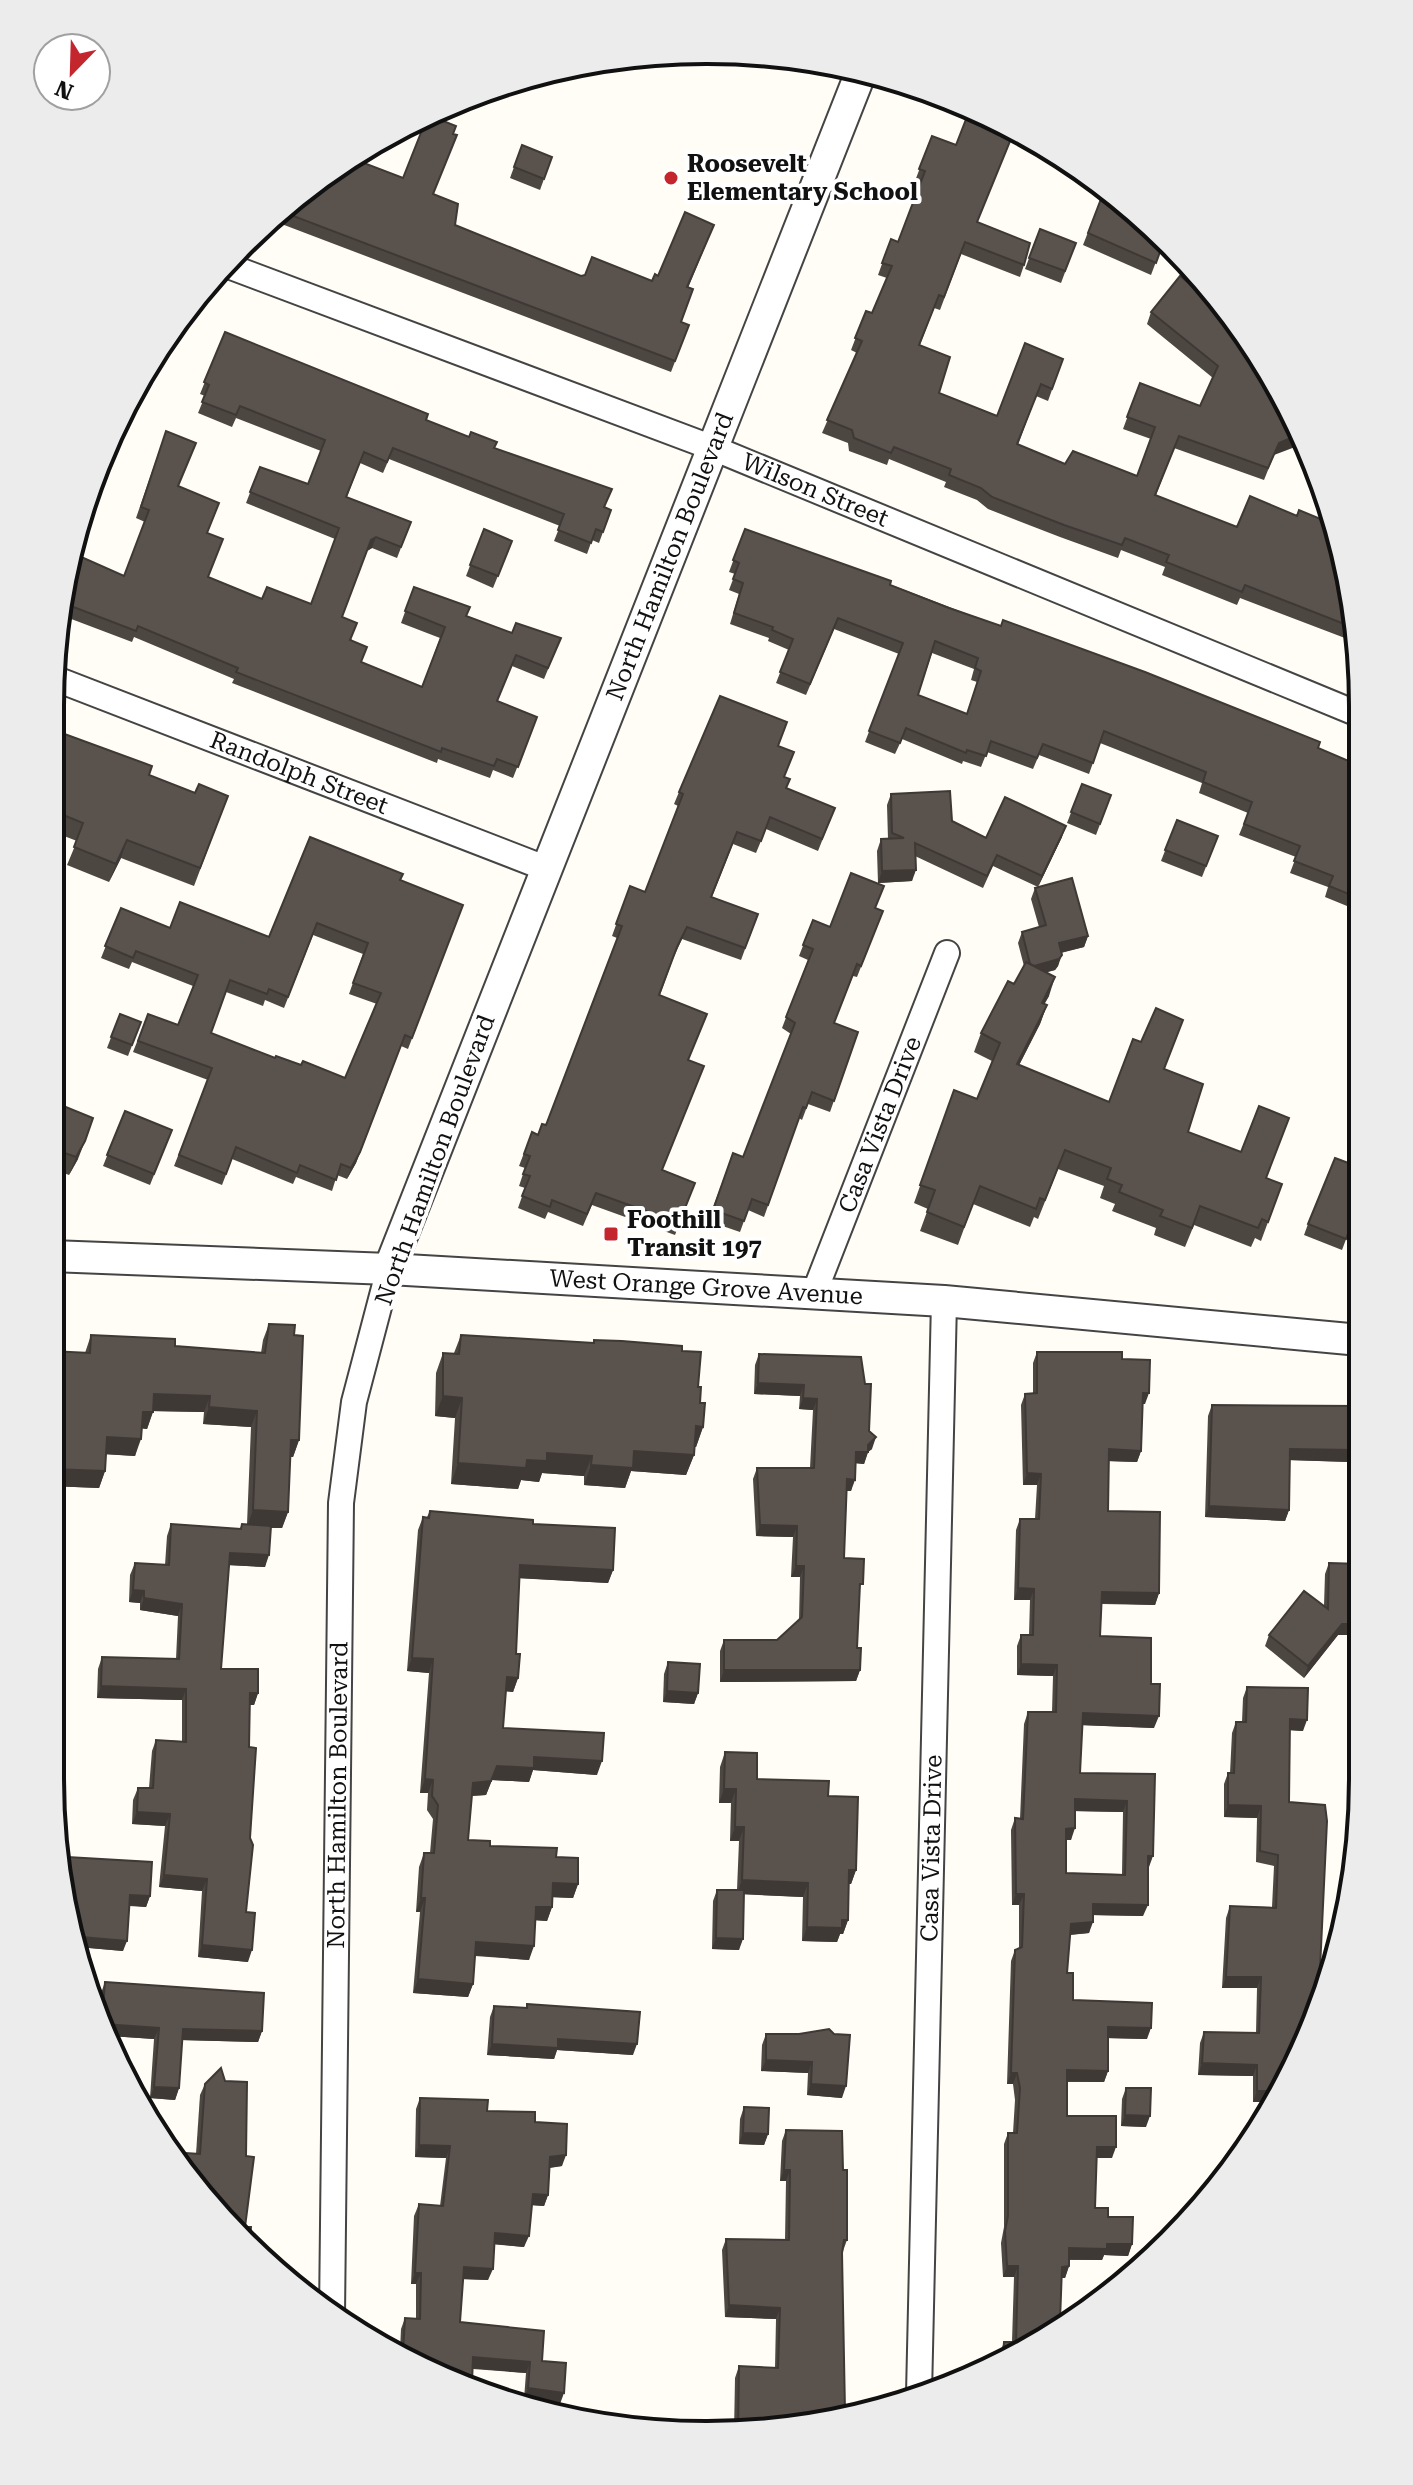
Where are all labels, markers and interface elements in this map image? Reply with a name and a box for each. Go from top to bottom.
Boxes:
north arrow [32,32,112,112]
text: N [52,75,77,105]
place label: Roosevelt Elementary School [687,150,918,206]
marker: Roosevelt Elementary School [662,169,680,187]
street label: North Hamilton Boulevard [601,408,739,704]
street label: Wilson Street [738,448,893,533]
street label: Randolph Street [206,726,392,820]
street label: North Hamilton Boulevard [369,1011,501,1309]
street label: Casa Vista Drive [833,1032,927,1217]
place label: Foothill Transit 197 [627,1206,762,1262]
marker: Foothill Transit 197 [602,1225,620,1243]
street label: West Orange Grove Avenue [549,1264,864,1310]
street label: North Hamilton Boulevard [322,1641,353,1949]
street label: Casa Vista Drive [915,1754,948,1942]

